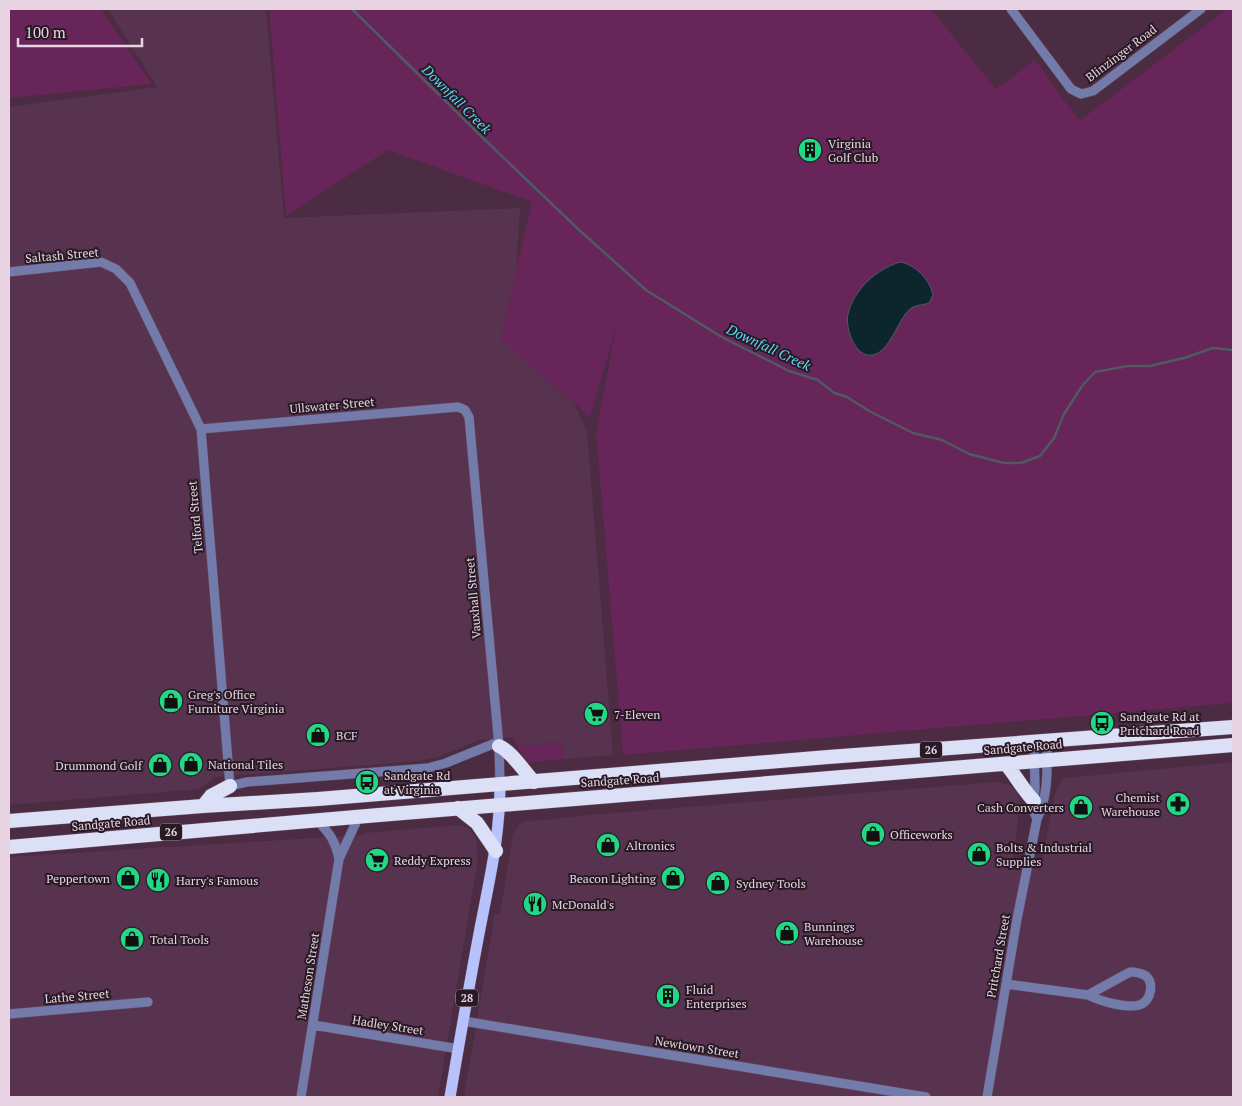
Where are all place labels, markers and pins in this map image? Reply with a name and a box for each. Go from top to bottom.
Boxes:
place label: Virginia Golf Club [828,136,879,165]
building icon: Virginia Golf Club [797,137,823,163]
place label: Greg's Office Furniture Virginia [188,687,284,716]
shop icon: Greg's Office Furniture Virginia [158,688,184,714]
supermarket icon: 7-Eleven [583,701,609,727]
place label: 7-Eleven [614,707,660,722]
place label: Sandgate Rd at Pritchard Road [1120,709,1200,738]
bus stop icon: Sandgate Rd at Pritchard Road [1089,710,1115,736]
shop icon: BCF [305,722,331,748]
place label: BCF [336,728,358,743]
shop icon: National Tiles [178,751,204,777]
shop icon: Drummond Golf [147,752,173,778]
place label: National Tiles [208,757,283,772]
place label: Drummond Golf [55,758,143,773]
place label: Sandgate Rd at Virginia [384,768,451,797]
bus stop icon: Sandgate Rd at Virginia [354,769,380,795]
place label: Chemist Warehouse [1101,790,1161,819]
pharmacy icon: Chemist Warehouse [1165,791,1191,817]
shop icon: Cash Converters [1068,794,1094,820]
place label: Cash Converters [977,800,1064,815]
shop icon: Officeworks [860,821,886,847]
place label: Officeworks [890,827,953,842]
shop icon: Altronics [595,832,621,858]
place label: Altronics [626,838,675,853]
place label: Bolts & Industrial Supplies [996,840,1092,869]
shop icon: Bolts & Industrial Supplies [966,841,992,867]
supermarket icon: Reddy Express [364,847,390,873]
place label: Reddy Express [394,853,471,868]
shop icon: Peppertown [115,865,141,891]
shop icon: Beacon Lighting [660,865,686,891]
restaurant icon: Harry's Famous [145,867,171,893]
shop icon: Sydney Tools [705,870,731,896]
place label: Peppertown [46,871,110,886]
place label: Beacon Lighting [569,871,657,886]
place label: Harry's Famous [176,873,258,888]
place label: Sydney Tools [736,876,806,891]
restaurant icon: McDonald's [522,891,548,917]
place label: McDonald's [552,897,614,912]
place label: Bunnings Warehouse [804,919,863,948]
shop icon: Bunnings Warehouse [774,920,800,946]
shop icon: Total Tools [119,926,145,952]
place label: Total Tools [150,932,209,947]
place label: Fluid Enterprises [686,982,747,1011]
building icon: Fluid Enterprises [655,983,681,1009]

